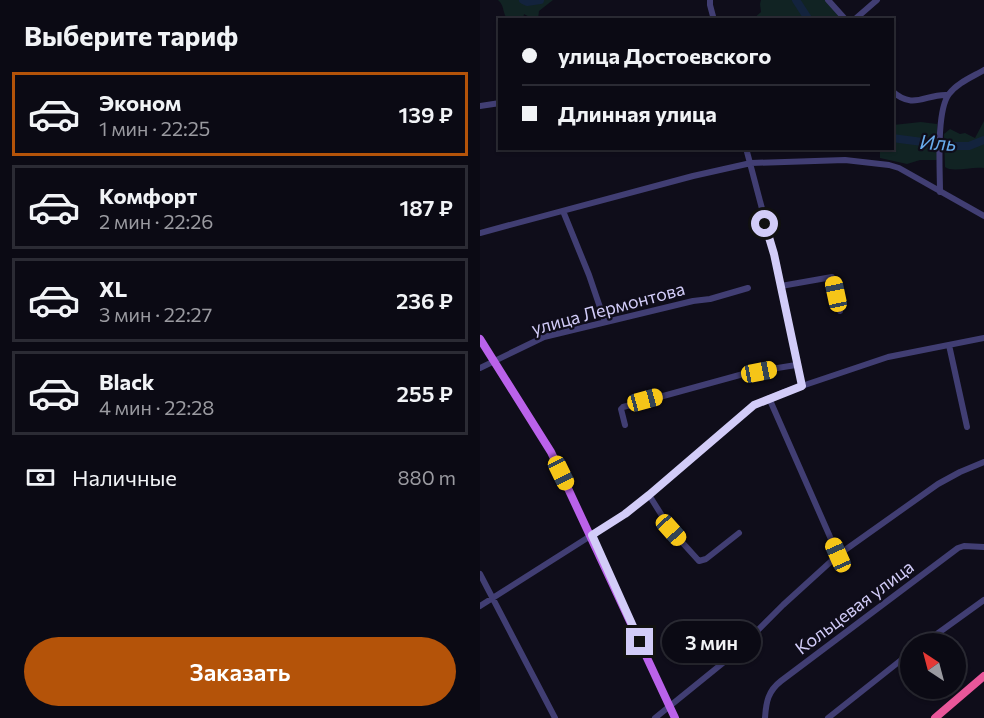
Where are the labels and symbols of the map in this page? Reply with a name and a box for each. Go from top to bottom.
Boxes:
water label: Иль [919,129,957,155]
route start [751,210,778,237]
car [823,275,849,313]
street label: улица Лермонтова [529,277,687,339]
car [740,360,778,384]
car [625,387,665,413]
car [545,453,577,493]
car [652,511,690,549]
car [822,535,854,575]
street label: Кольцевая улица [790,555,918,659]
callout: 3 мин [661,621,760,663]
route end [626,628,653,655]
north arrow [900,633,966,699]

